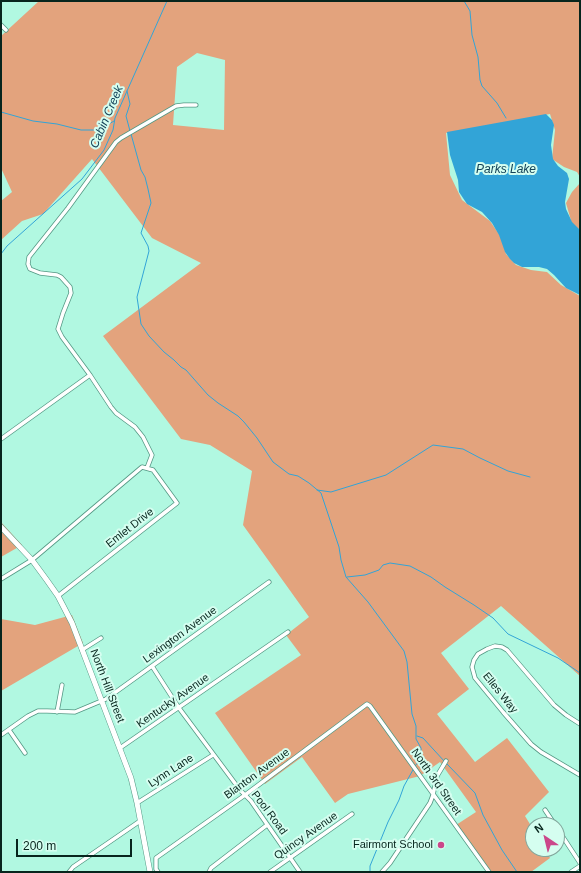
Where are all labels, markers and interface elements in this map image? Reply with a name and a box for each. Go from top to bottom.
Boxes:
water label: Cabin Creek [87,83,127,151]
water label: Parks Lake [476,163,536,177]
street label: Emlet Drive [104,505,156,551]
street label: Lexington Avenue [141,604,219,666]
street label: North Hill Street [87,647,127,725]
street label: Elles Way [480,670,520,716]
street label: Kentucky Avenue [134,671,212,731]
street label: Blanton Avenue [222,746,292,802]
street label: North 3rd Street [408,746,464,818]
street label: Lynn Lane [146,752,196,790]
street label: Pool Road [248,789,290,837]
street label: Quincy Avenue [272,809,340,863]
north arrow [525,817,565,857]
text: N [532,821,545,835]
scale bar [18,831,134,857]
place label: Fairmont School [353,838,433,852]
text: 200 m [23,839,56,853]
marker: Fairmont School [436,840,446,850]

